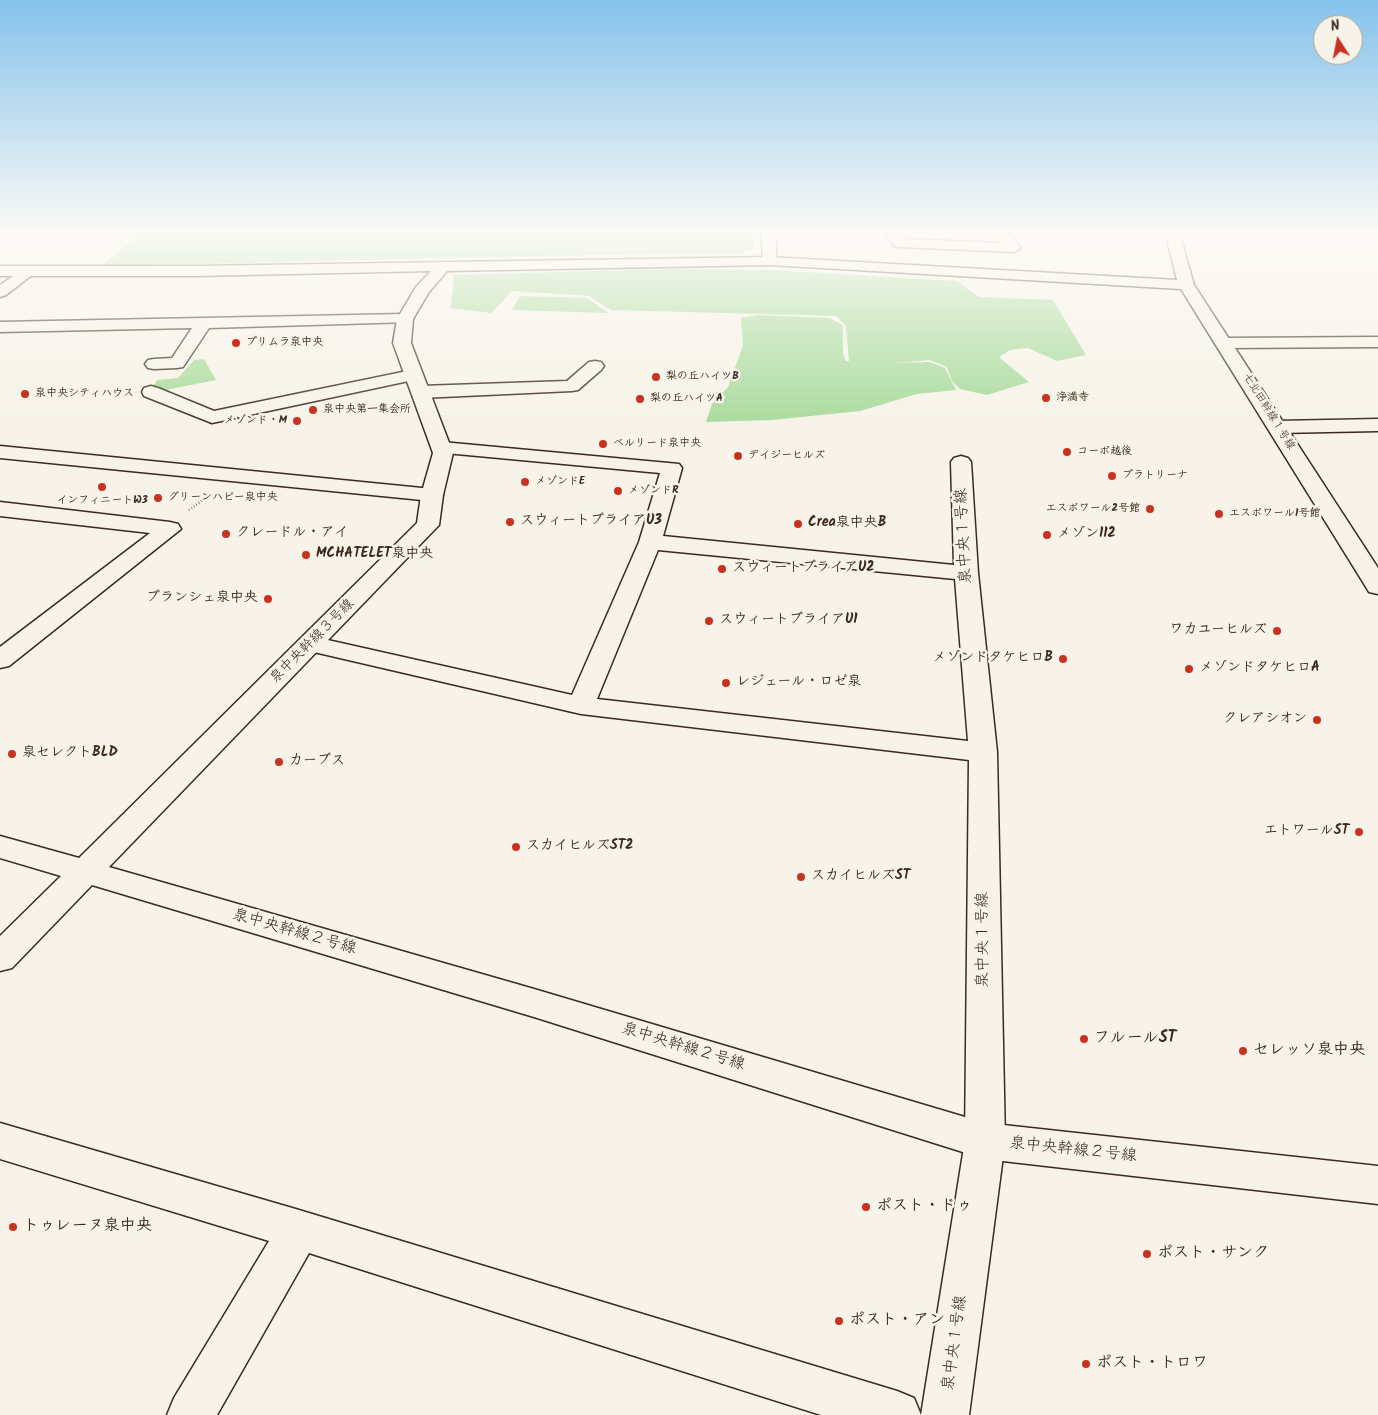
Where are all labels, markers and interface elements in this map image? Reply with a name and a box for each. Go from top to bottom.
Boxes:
north arrow [1313,15,1363,65]
text: N [1329,15,1342,38]
place label: プリムラ泉中央 [246,336,323,350]
marker: プリムラ泉中央 [230,337,242,349]
place label: 梨の丘ハイツB [666,370,739,384]
marker: 梨の丘ハイツB [650,371,662,383]
street label: 七北田幹線１号線 [1239,371,1297,453]
place label: 泉中央シティハウス [35,387,134,401]
marker: 泉中央シティハウス [19,388,31,400]
place label: 浄満寺 [1056,391,1089,405]
place label: 梨の丘ハイツA [650,392,723,406]
marker: 浄満寺 [1040,392,1052,404]
marker: 梨の丘ハイツA [634,393,646,405]
place label: 泉中央第一集会所 [323,403,411,417]
marker: 泉中央第一集会所 [307,404,319,416]
place label: メゾンド・M [224,414,287,428]
marker: メゾンド・M [291,415,303,427]
place label: ベルリード泉中央 [613,437,701,451]
marker: ベルリード泉中央 [597,438,609,450]
place label: コーポ越後 [1077,445,1132,459]
marker: コーポ越後 [1061,446,1073,458]
place label: デイジーヒルズ [748,449,825,463]
marker: デイジーヒルズ [732,450,744,462]
place label: プラトリーナ [1122,469,1188,483]
marker: プラトリーナ [1106,470,1118,482]
place label: メゾンドE [535,475,585,489]
marker: メゾンドE [519,476,531,488]
marker: インフィニートW3 [96,481,108,493]
place label: メゾンドR [628,484,679,498]
marker: メゾンドR [612,485,624,497]
street label: 泉中央１号線 [953,488,977,584]
place label: グリーンハピー泉中央 [168,491,278,505]
marker: グリーンハピー泉中央 [152,492,164,504]
place label: インフィニートW3 [56,494,148,508]
place label: エスポワール2号館 [1046,502,1140,516]
marker: エスポワール2号館 [1144,503,1156,515]
place label: エスポワール1号館 [1229,507,1320,521]
marker: エスポワール1号館 [1213,508,1225,520]
place label: スウィートブライアU3 [520,514,662,530]
marker: スウィートブライアU3 [504,516,516,528]
place label: Crea泉中央B [808,516,886,532]
marker: Crea泉中央B [792,518,804,530]
place label: クレードル・アイ [236,526,349,542]
place label: メゾン112 [1057,527,1116,543]
marker: クレードル・アイ [220,528,232,540]
marker: メゾン112 [1041,529,1053,541]
place label: MCHATELET泉中央 [316,547,433,563]
marker: MCHATELET泉中央 [300,549,312,561]
place label: スウィートブライアU2 [732,561,874,577]
marker: スウィートブライアU2 [716,563,728,575]
place label: ブランシェ泉中央 [146,591,258,607]
marker: ブランシェ泉中央 [262,593,274,605]
street label: 泉中央幹線３号線 [267,596,359,688]
place label: スウィートブライアU1 [719,613,858,629]
marker: スウィートブライアU1 [703,615,715,627]
place label: ワカユーヒルズ [1170,623,1267,639]
marker: ワカユーヒルズ [1271,625,1283,637]
place label: メゾンドタケヒロB [932,651,1053,667]
marker: メゾンドタケヒロB [1057,653,1069,665]
place label: メゾンドタケヒロA [1199,661,1320,677]
marker: メゾンドタケヒロA [1183,663,1195,675]
place label: レジェール・ロゼ泉 [736,675,861,691]
marker: レジェール・ロゼ泉 [720,677,732,689]
place label: クレアシオン [1223,712,1307,728]
marker: クレアシオン [1311,714,1323,726]
place label: 泉セレクトBLD [22,746,118,762]
marker: 泉セレクトBLD [6,748,18,760]
place label: カーブス [289,754,345,770]
marker: カーブス [273,756,285,768]
place label: エトワールST [1264,824,1349,840]
marker: エトワールST [1353,826,1365,838]
place label: スカイヒルズST2 [526,839,634,855]
marker: スカイヒルズST2 [510,841,522,853]
place label: スカイヒルズST [811,869,910,885]
marker: スカイヒルズST [795,871,807,883]
street label: 泉中央１号線 [974,892,994,988]
street label: 泉中央幹線２号線 [230,906,358,960]
street label: 泉中央幹線２号線 [619,1020,747,1076]
place label: フルールST [1094,1029,1176,1049]
marker: フルールST [1078,1033,1090,1045]
place label: セレッソ泉中央 [1253,1041,1365,1061]
marker: セレッソ泉中央 [1237,1045,1249,1057]
street label: 泉中央幹線２号線 [1008,1135,1138,1167]
place label: ポスト・ドゥ [876,1197,972,1217]
marker: ポスト・ドゥ [860,1201,872,1213]
place label: トゥレーヌ泉中央 [23,1217,152,1237]
marker: トゥレーヌ泉中央 [7,1221,19,1233]
place label: ポスト・サンク [1157,1244,1269,1264]
marker: ポスト・サンク [1141,1248,1153,1260]
street label: 泉中央１号線 [940,1294,972,1392]
place label: ポスト・アン [849,1311,945,1331]
marker: ポスト・アン [833,1315,845,1327]
place label: ポスト・トロワ [1096,1354,1208,1374]
marker: ポスト・トロワ [1080,1358,1092,1370]

